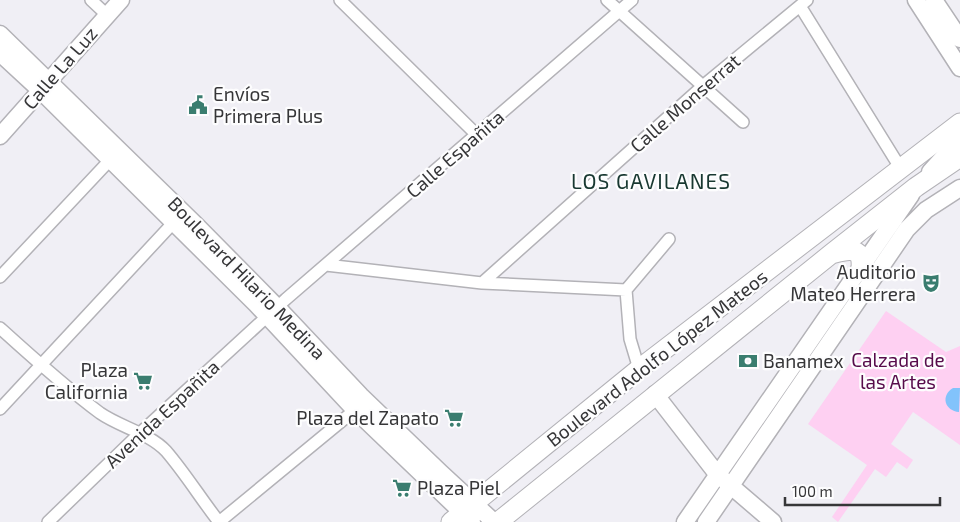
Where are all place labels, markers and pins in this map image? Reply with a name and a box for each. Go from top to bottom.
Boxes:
place label: Envíos Primera Plus [213,82,323,127]
public building icon: Envíos Primera Plus [187,94,209,116]
place label: Auditorio Mateo Herrera [790,260,916,305]
theatre icon: Auditorio Mateo Herrera [920,272,942,294]
place label: Banamex [763,349,844,372]
bank icon: Banamex [737,350,759,372]
place label: Plaza California [45,358,128,403]
supermarket icon: Plaza California [132,370,154,392]
place label: Plaza del Zapato [296,406,439,429]
supermarket icon: Plaza del Zapato [443,407,465,429]
place label: Plaza Piel [417,476,501,499]
supermarket icon: Plaza Piel [391,477,413,499]

